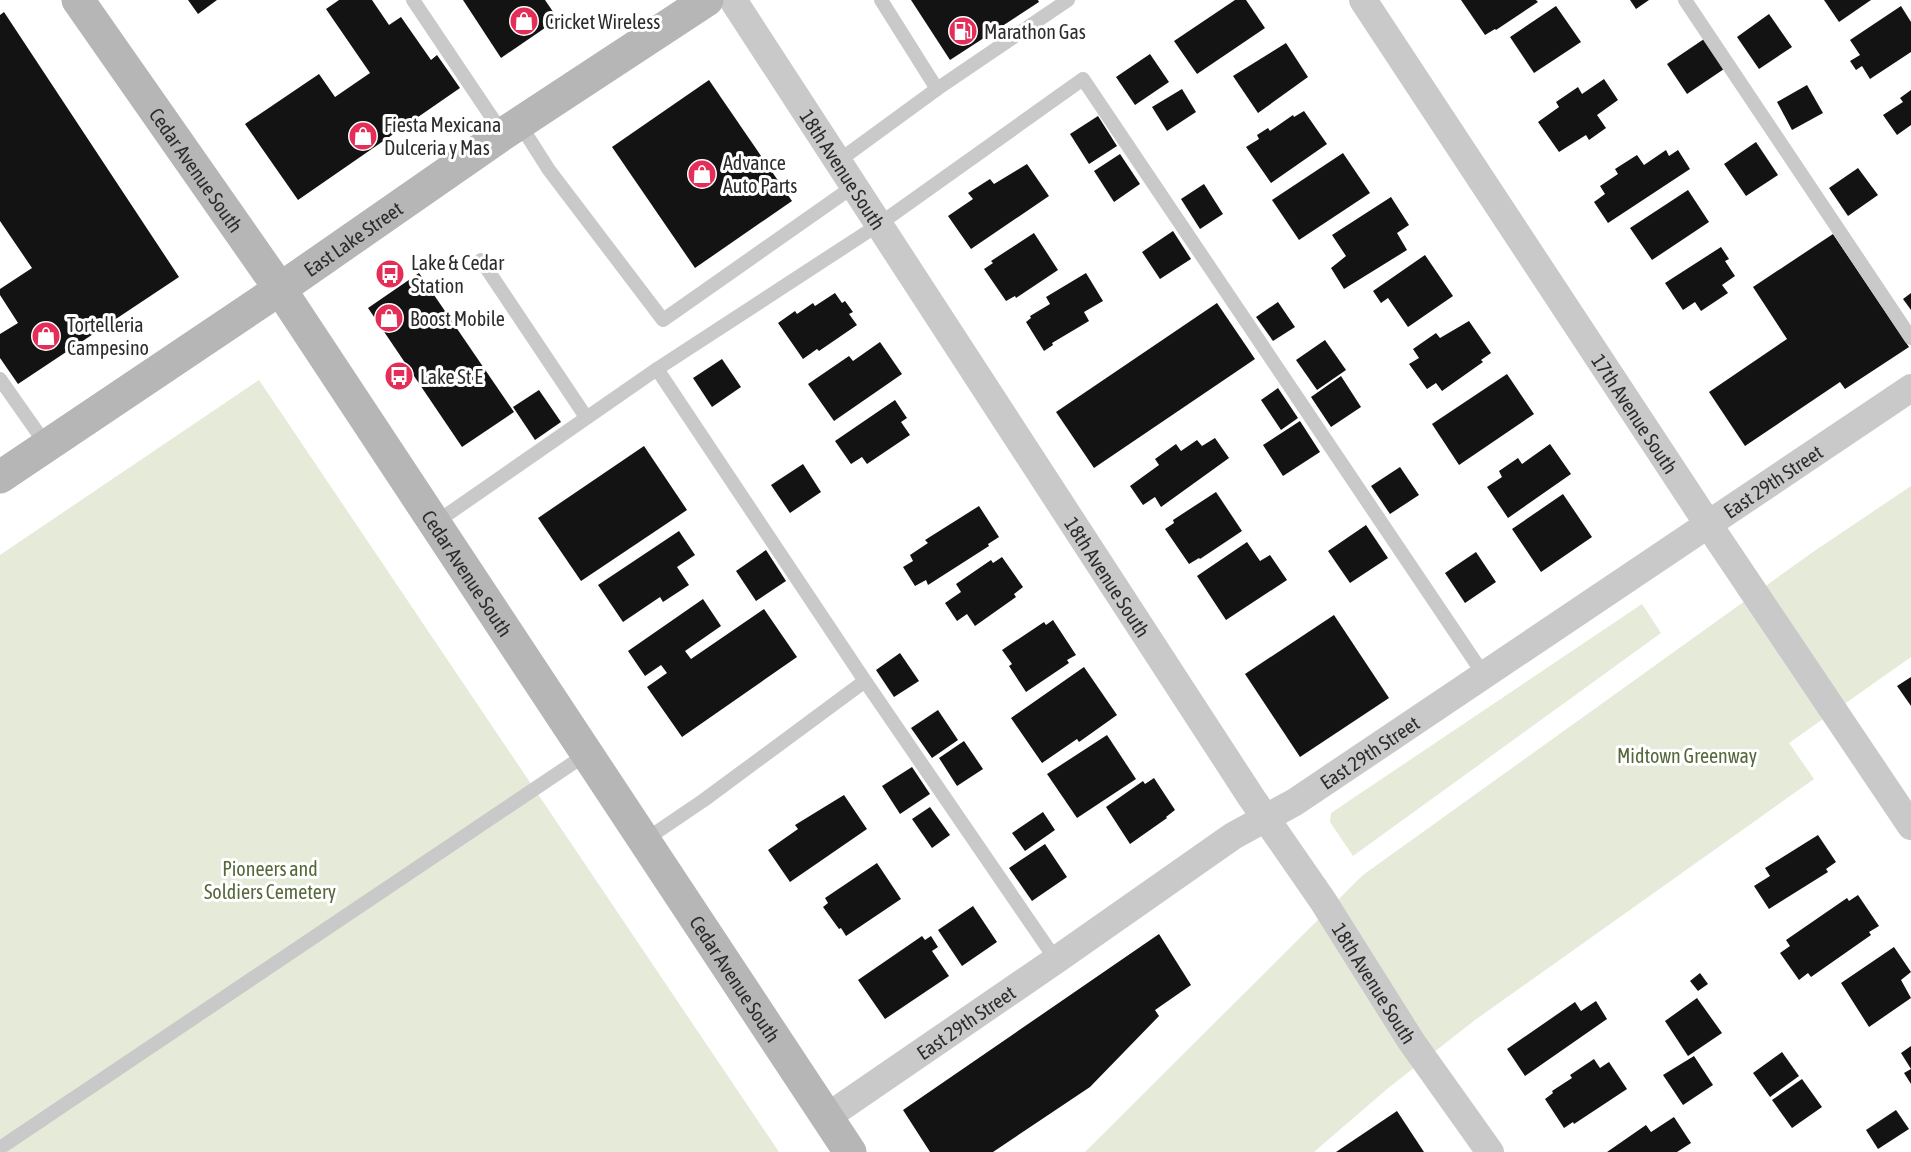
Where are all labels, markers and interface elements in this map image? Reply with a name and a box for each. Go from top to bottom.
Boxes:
shop icon: Cricket Wireless [508,5,540,37]
place label: Cricket Wireless [545,10,660,33]
fuel station icon: Marathon Gas [947,15,979,47]
place label: Marathon Gas [984,20,1086,43]
street label: Cedar Avenue South [145,103,248,236]
street label: 18th Avenue South [796,105,890,234]
place label: Fiesta Mexicana Dulceria y Mas [384,113,501,159]
shop icon: Fiesta Mexicana Dulceria y Mas [347,120,379,152]
place label: Advance Auto Parts [723,151,797,197]
shop icon: Advance Auto Parts [686,158,718,190]
street label: East Lake Street [299,196,407,281]
place label: Lake & Cedar Station [411,251,505,297]
bus stop icon: Lake & Cedar Station [374,258,406,290]
shop icon: Boost Mobile [373,302,405,334]
place label: Boost Mobile [410,307,505,330]
place label: Tortelleria Campesino [67,313,149,359]
shop icon: Tortelleria Campesino [30,320,62,352]
street label: 17th Avenue South [1588,349,1683,477]
bus stop icon: Lake St E [383,360,415,392]
place label: Lake St E [420,365,483,388]
street label: East 29th Street [1719,439,1827,522]
street label: Cedar Avenue South [418,506,518,641]
street label: 18th Avenue South [1061,513,1155,641]
street label: East 29th Street [1315,710,1423,794]
park label: Midtown Greenway [1617,744,1757,767]
park label: Pioneers and Soldiers Cemetery [204,857,336,903]
street label: Cedar Avenue South [685,911,785,1046]
street label: 18th Avenue South [1328,918,1421,1048]
street label: East 29th Street [912,980,1019,1064]

